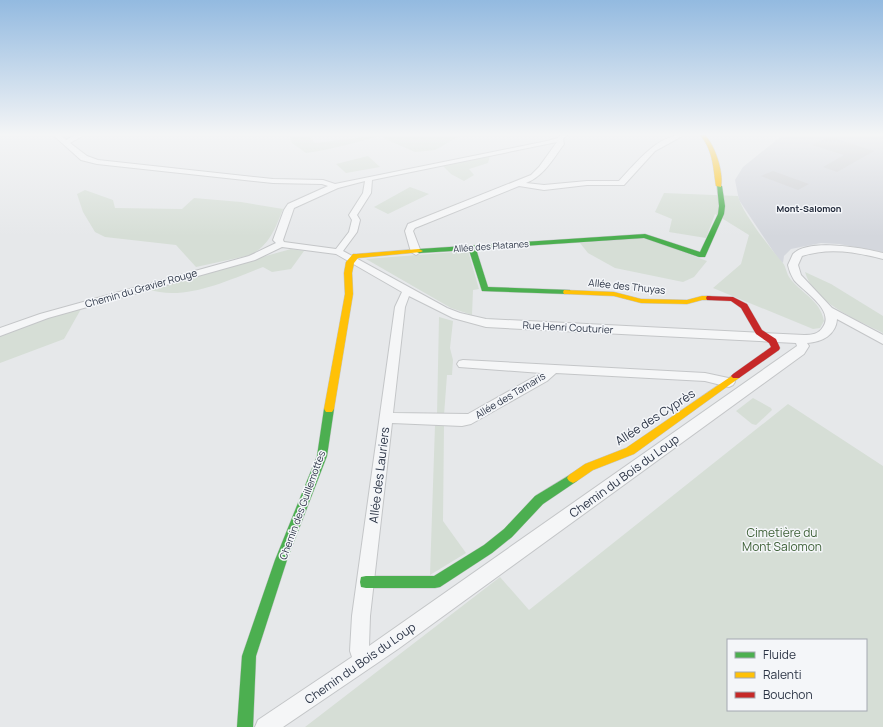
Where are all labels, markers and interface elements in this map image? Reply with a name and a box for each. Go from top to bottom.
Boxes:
district label: Mont-Salomon [777,202,842,215]
street label: Allée des Platanes [453,237,530,255]
street label: Chemin du Gravier Rouge [83,265,199,311]
street label: Allée des Thuyas [588,275,666,297]
street label: Rue Henri Couturier [522,318,614,336]
street label: Allée des Tamaris [472,368,548,422]
street label: Allée des Cyprès [612,385,698,449]
street label: Allée des Lauriers [365,426,393,524]
street label: Chemin du Bois du Loup [566,430,682,522]
street label: Chemin des Guillemottes [276,449,328,561]
park label: Cimetière du Mont Salomon [742,524,822,555]
street label: Chemin du Bois du Loup [301,618,419,708]
legend [727,639,867,711]
text: Fluide [763,646,796,663]
text: Ralenti [763,666,802,683]
text: Bouchon [763,686,813,703]

